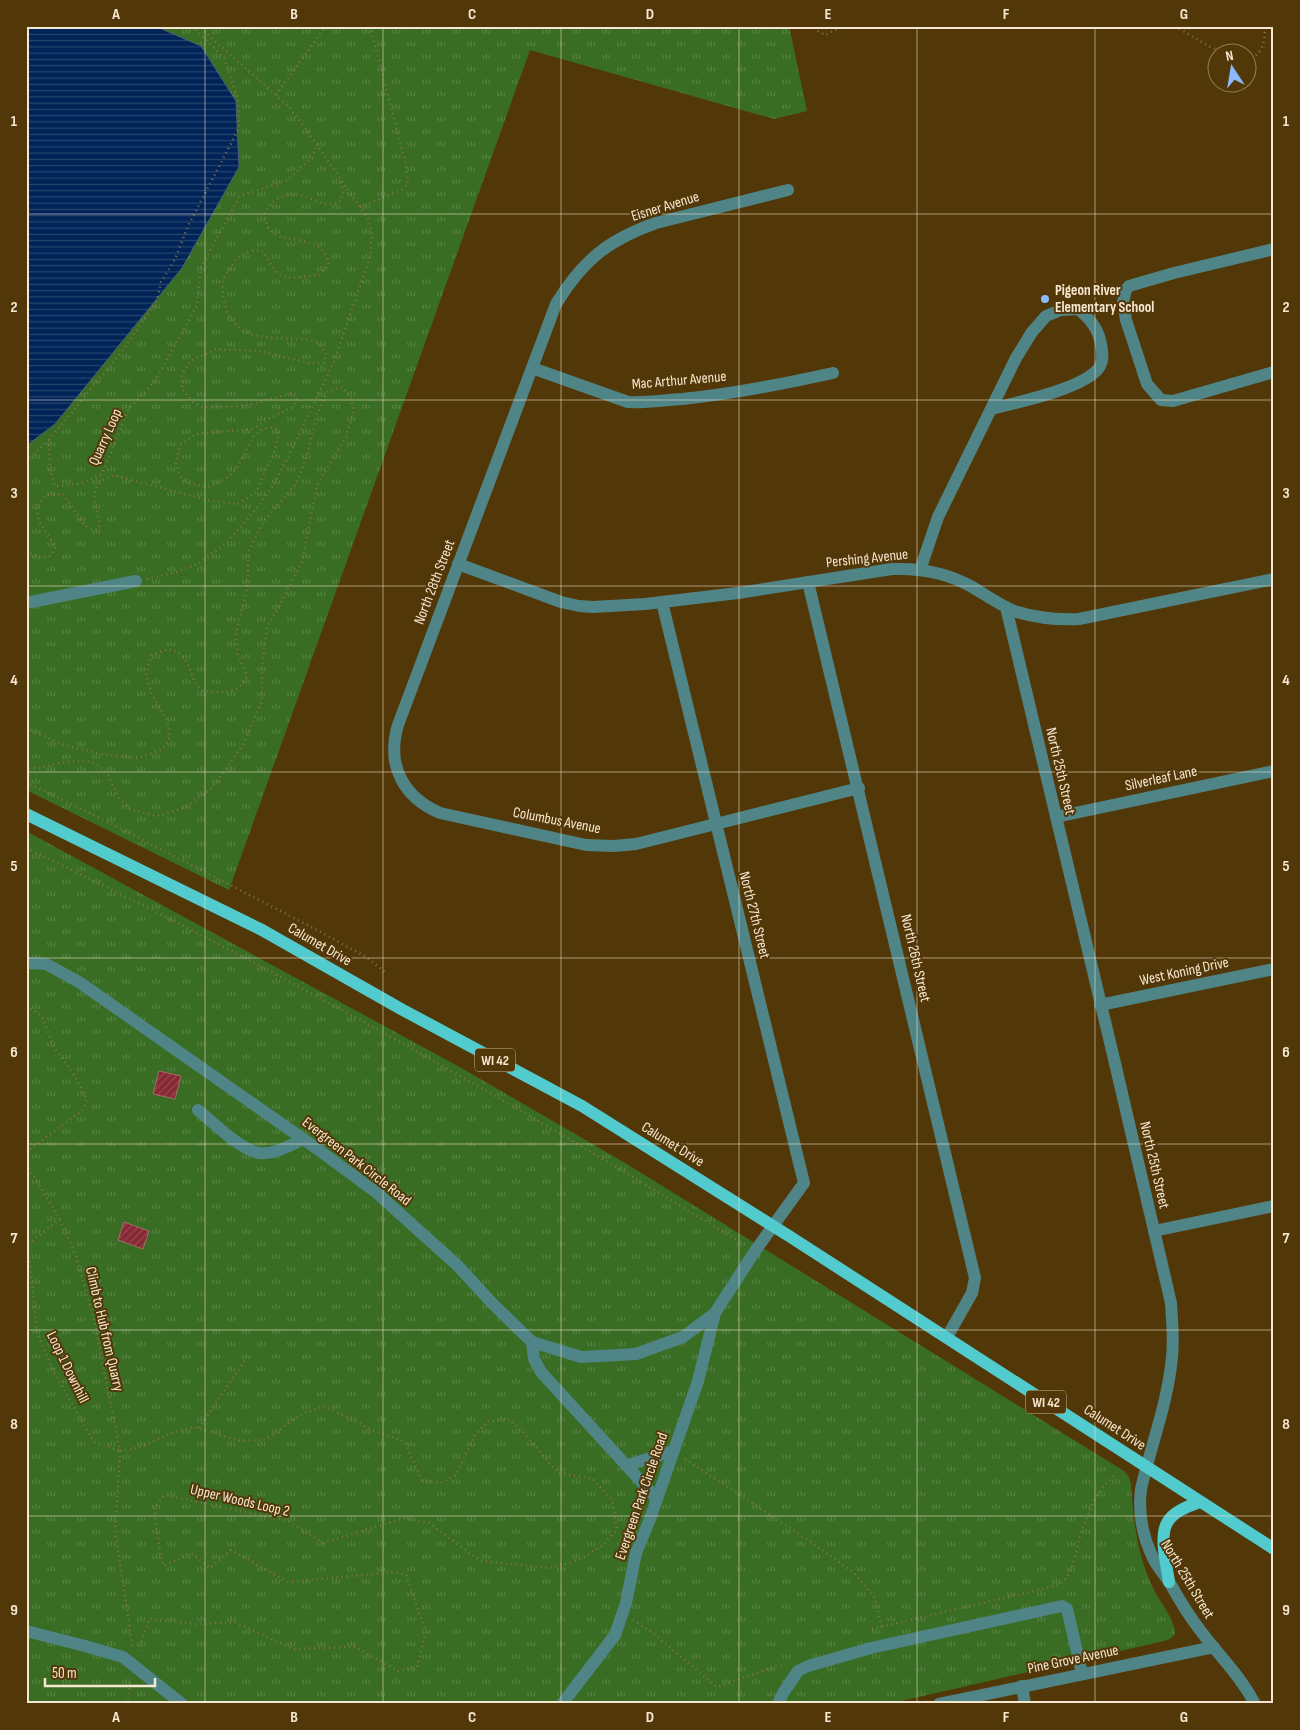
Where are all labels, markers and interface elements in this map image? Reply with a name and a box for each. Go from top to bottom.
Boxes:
text: A [111,5,120,24]
text: B [290,5,298,24]
text: C [468,5,476,24]
text: D [646,5,654,24]
text: E [825,5,832,24]
text: F [1003,5,1010,24]
text: G [1180,5,1188,24]
north arrow [1208,42,1258,92]
text: N [1224,47,1235,65]
text: 1 [11,112,18,131]
text: 1 [1283,112,1290,131]
street label: Eisner Avenue [629,187,701,226]
place label: Pigeon River Elementary School [1055,281,1154,317]
marker: Pigeon River Elementary School [1039,293,1051,305]
text: 2 [10,298,18,317]
text: 2 [1282,298,1290,317]
street label: Mac Arthur Avenue [631,367,727,394]
street label: Quarry Loop [84,406,126,469]
text: 3 [10,484,18,503]
text: 3 [1282,484,1290,503]
street label: North 28th Street [410,537,460,627]
street label: Pershing Avenue [825,545,909,572]
text: 4 [10,671,18,690]
text: 4 [1282,671,1290,690]
street label: North 25th Street [1041,726,1080,817]
street label: Silverleaf Lane [1123,762,1199,795]
street label: Columbus Avenue [511,803,602,838]
text: 5 [10,857,18,876]
text: 5 [1282,857,1290,876]
street label: North 27th Street [735,870,775,961]
street label: North 26th Street [896,912,935,1004]
street label: Calumet Drive [284,919,355,970]
street label: West Koning Drive [1138,953,1231,990]
text: 6 [10,1043,18,1062]
text: 6 [1282,1043,1290,1062]
road number: WI 42 [475,1048,515,1072]
street label: Evergreen Park Circle Road [298,1113,415,1210]
street label: Calumet Drive [638,1118,708,1171]
street label: North 25th Street [1135,1120,1174,1211]
text: 7 [11,1229,18,1248]
text: 7 [1283,1229,1290,1248]
street label: Climb to Hub from Quarry [81,1265,128,1394]
street label: Loop 1 Downhill [42,1328,93,1406]
road number: WI 42 [1026,1390,1066,1414]
street label: Calumet Drive [1080,1400,1150,1455]
text: 8 [10,1415,18,1434]
text: 8 [1282,1415,1290,1434]
street label: Evergreen Park Circle Road [611,1430,672,1562]
street label: Upper Woods Loop 2 [188,1480,291,1521]
street label: North 25th Street [1157,1536,1219,1623]
text: 9 [10,1601,18,1620]
text: 9 [1282,1601,1290,1620]
street label: Pine Grove Avenue [1026,1641,1120,1678]
scale bar [45,1655,155,1687]
text: 50 m [52,1664,77,1683]
text: A [111,1708,120,1727]
text: B [290,1708,298,1727]
text: C [468,1708,476,1727]
text: D [646,1708,654,1727]
text: E [825,1708,832,1727]
text: F [1003,1708,1010,1727]
text: G [1180,1708,1188,1727]

